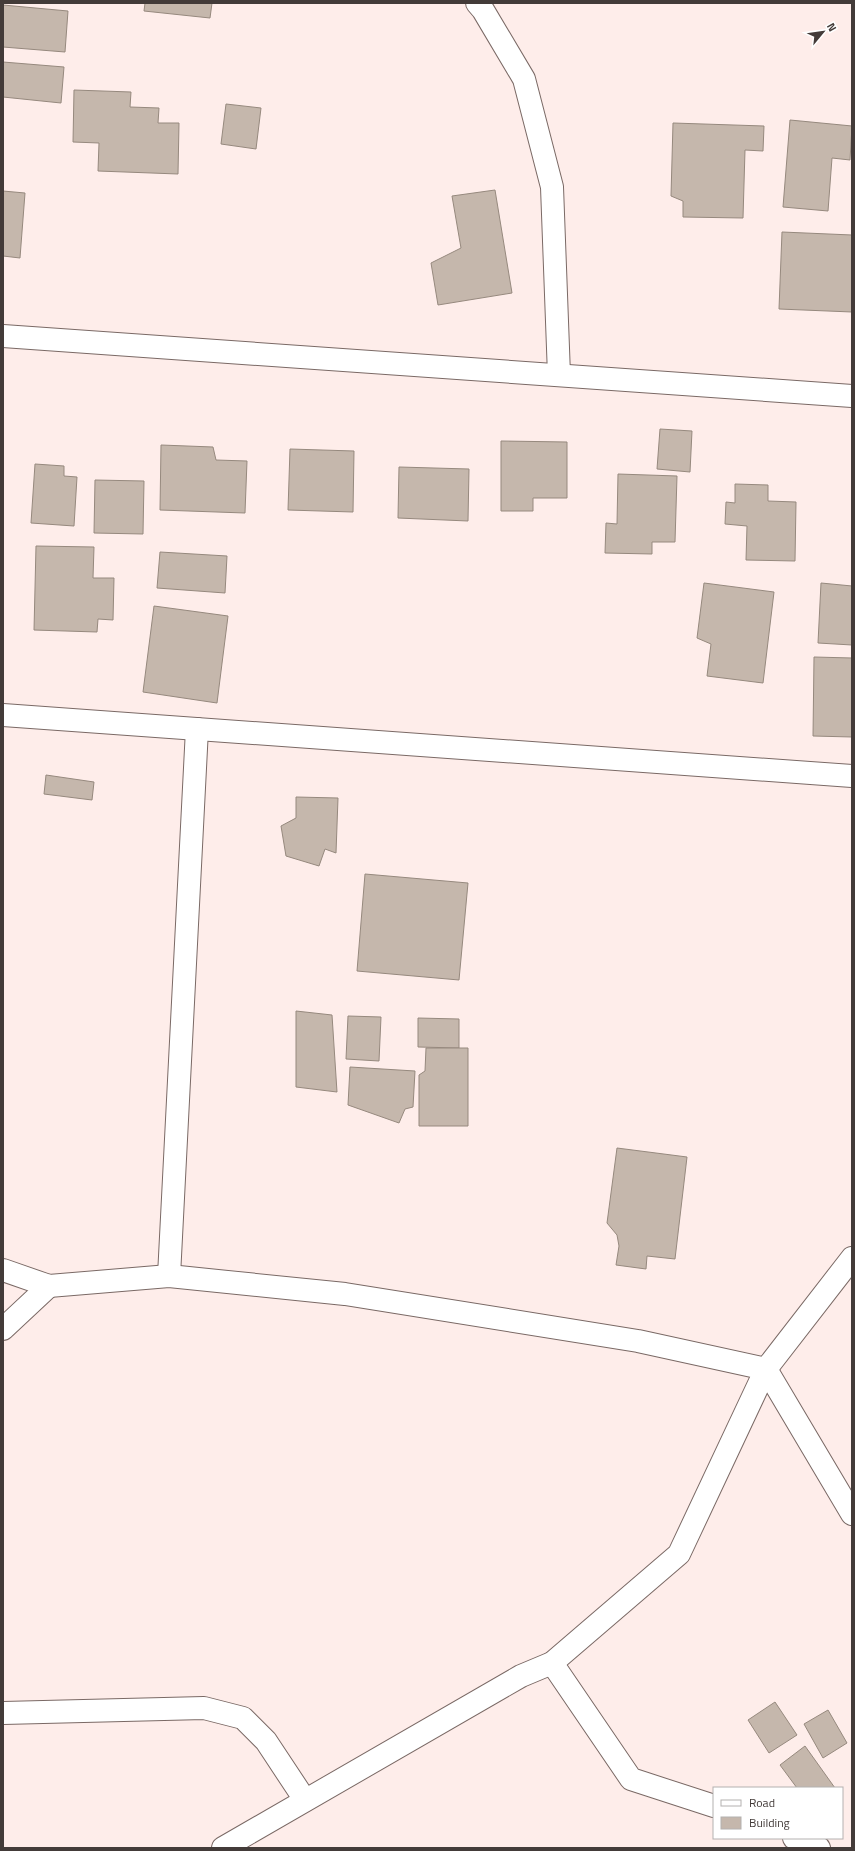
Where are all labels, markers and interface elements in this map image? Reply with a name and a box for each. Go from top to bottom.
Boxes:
north arrow [803,12,843,52]
text: N [823,20,841,34]
legend [713,1787,843,1839]
text: Road [749,1793,775,1812]
text: Building [749,1813,790,1832]

